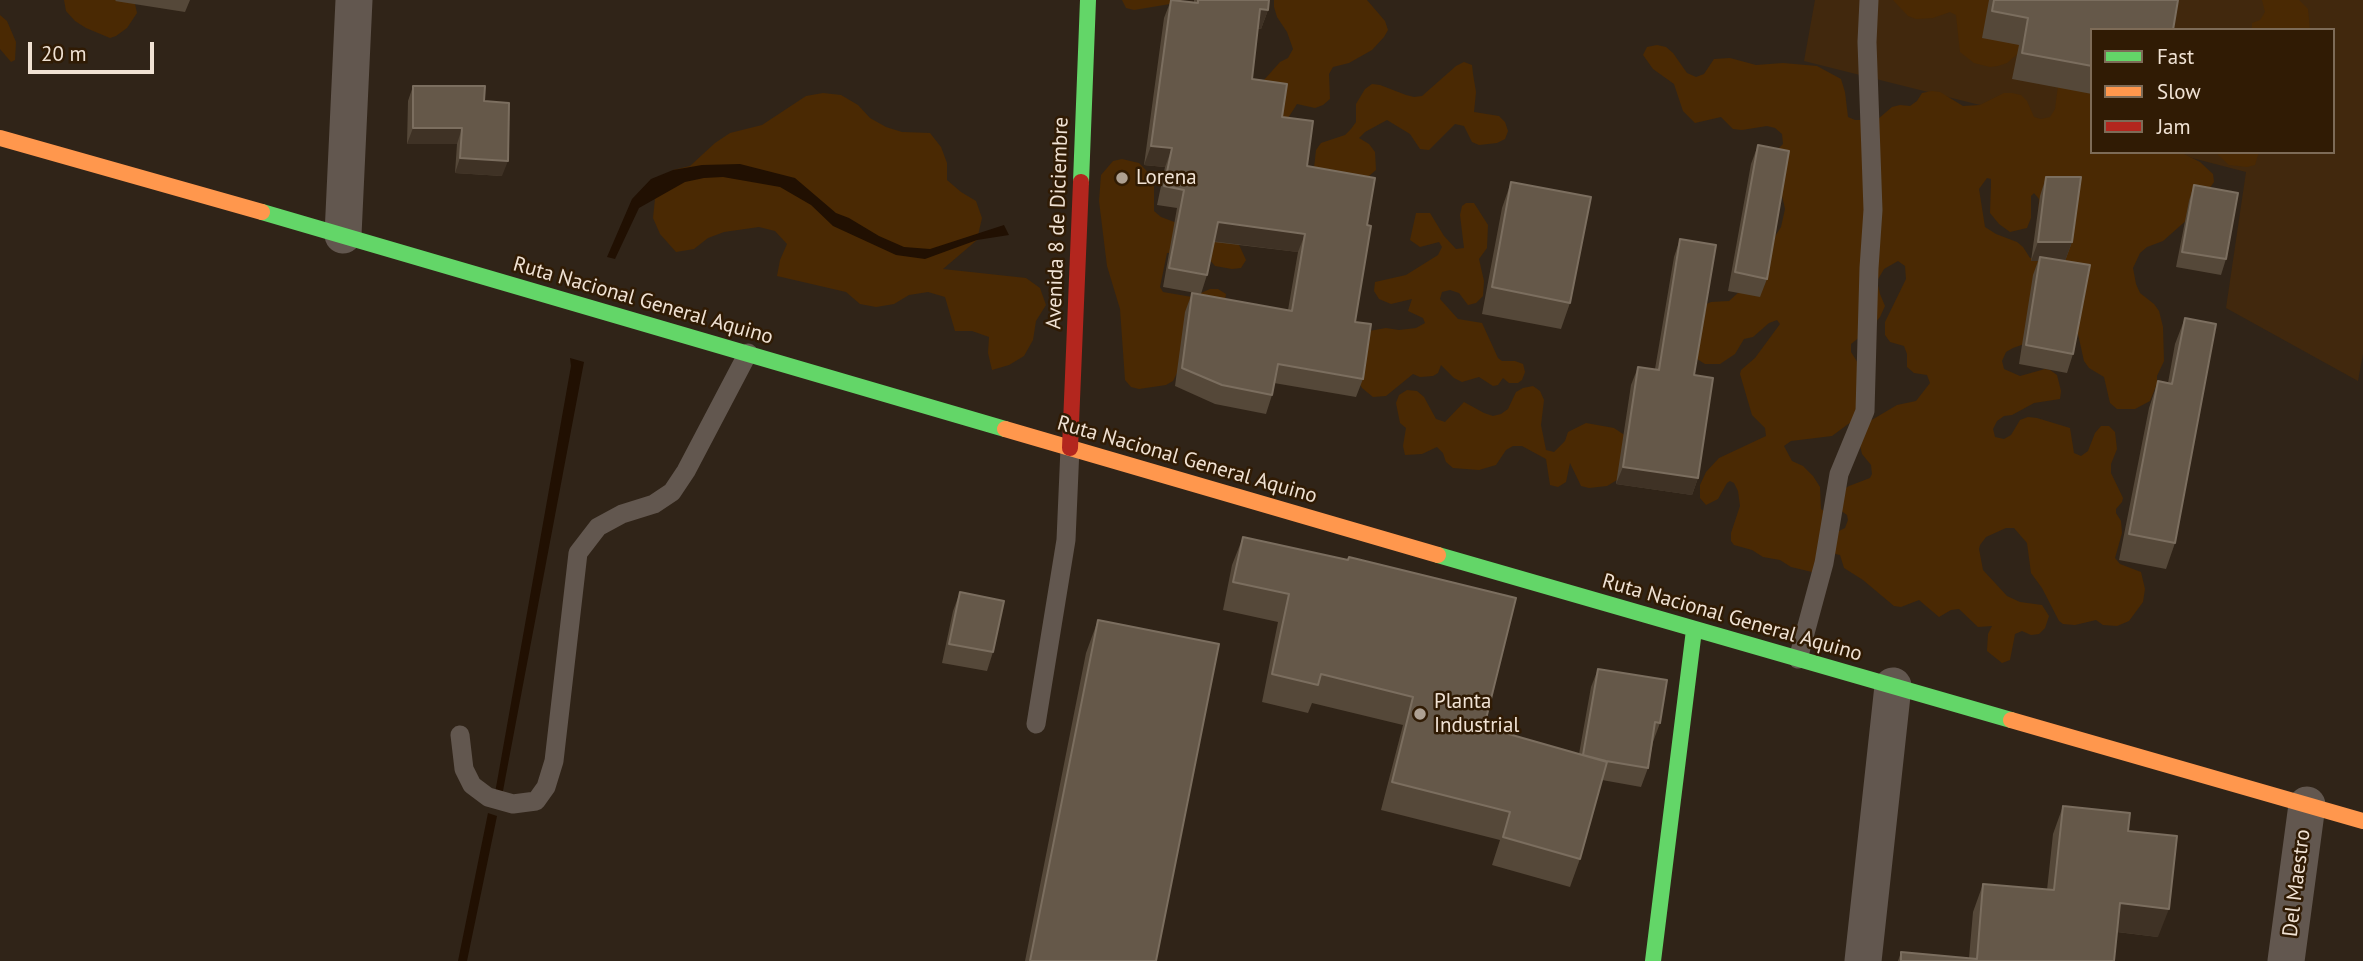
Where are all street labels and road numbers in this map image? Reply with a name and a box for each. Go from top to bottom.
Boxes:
street label: Avenida 8 de Diciembre [1042,116,1074,330]
street label: Ruta Nacional General Aquino [510,252,776,350]
street label: Ruta Nacional General Aquino [1054,411,1320,509]
street label: Ruta Nacional General Aquino [1599,569,1865,667]
street label: Del Maestro [2278,828,2316,938]

